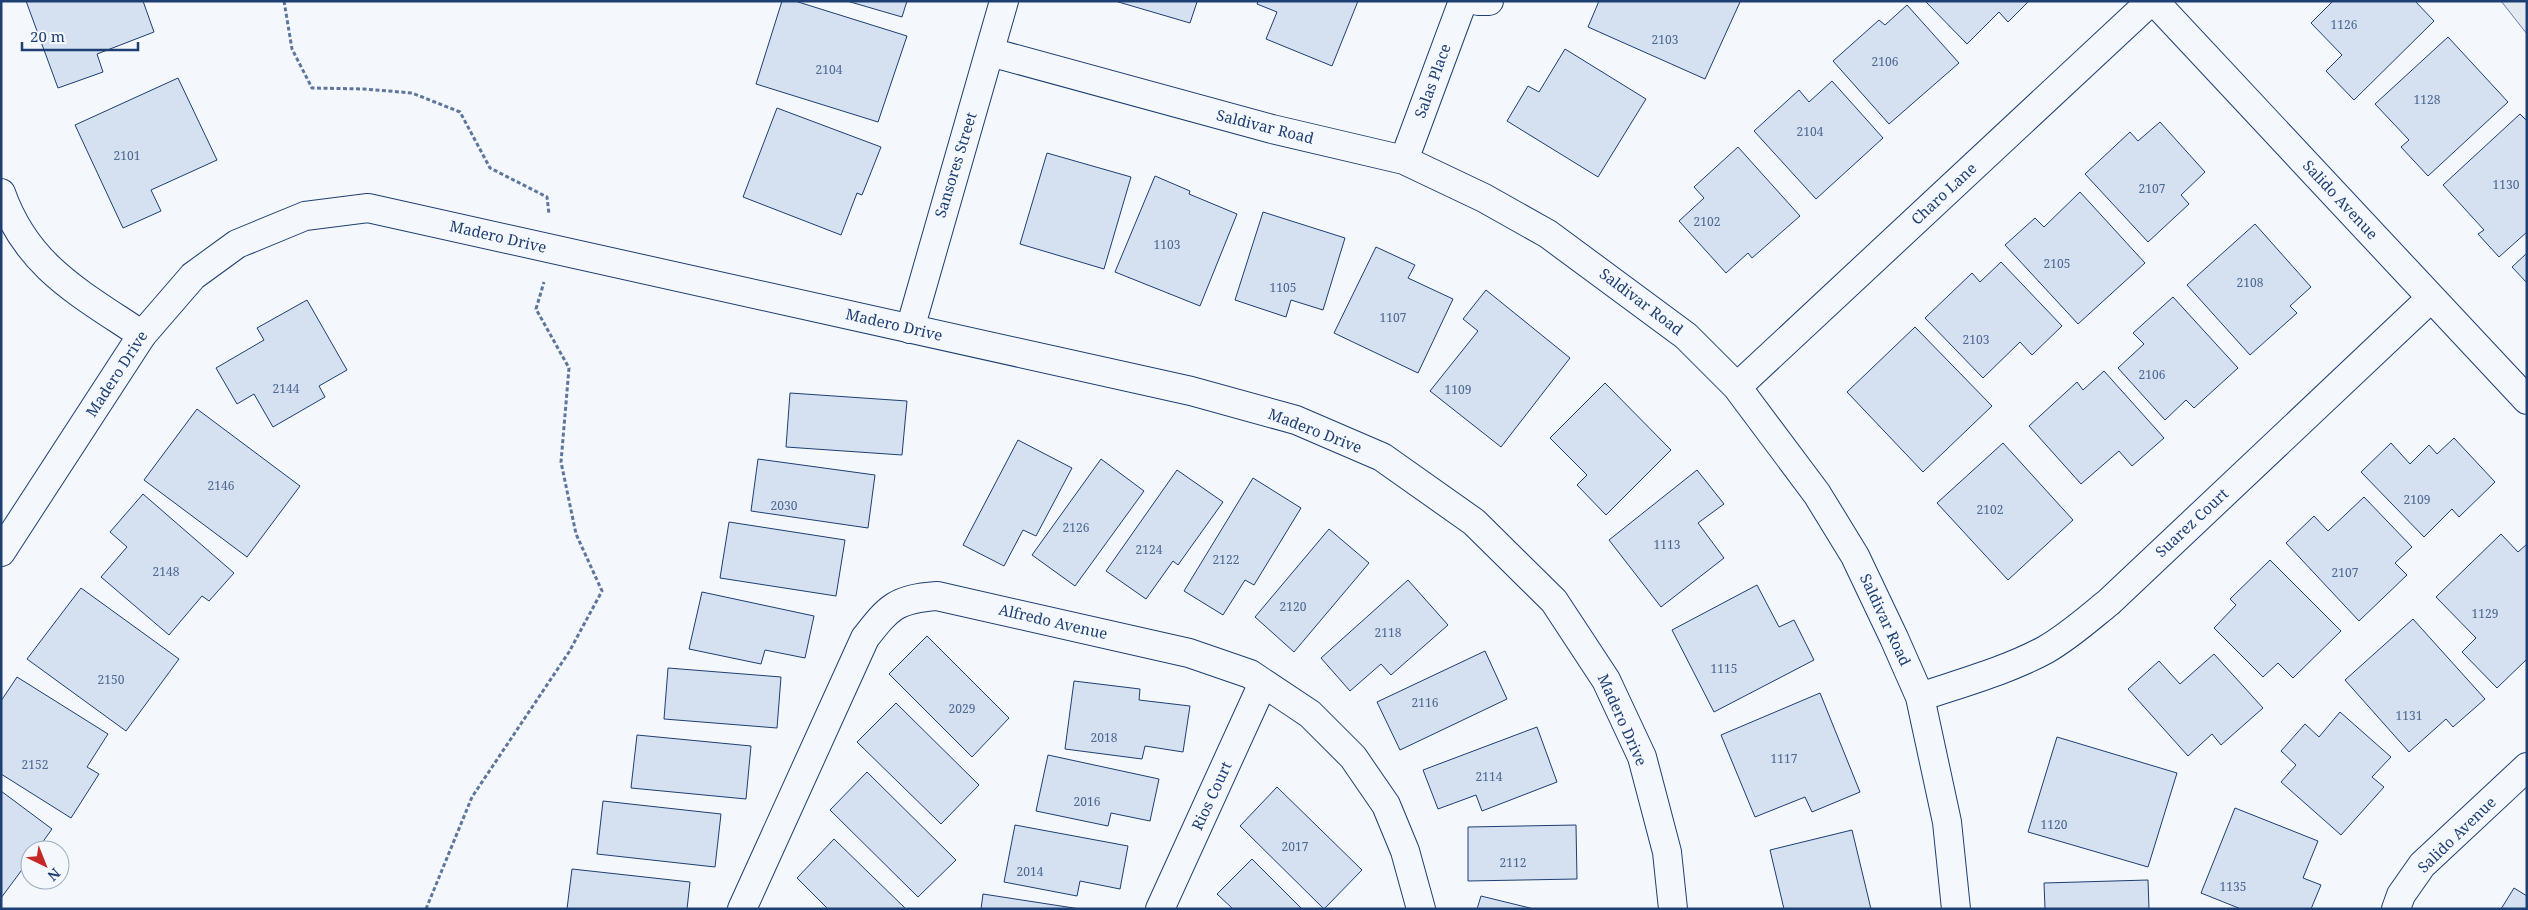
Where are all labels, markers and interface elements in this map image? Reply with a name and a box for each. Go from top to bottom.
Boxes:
house number: 1126 [2331,16,2358,33]
scale bar [22,20,139,52]
text: 20 m [30,26,65,46]
house number: 2103 [1652,31,1679,48]
street label: Salas Place [1409,41,1455,121]
house number: 2106 [1872,53,1899,70]
house number: 2104 [816,61,843,78]
house number: 1128 [2414,91,2441,108]
street label: Saldivar Road [1215,104,1316,148]
street label: Sansores Street [930,110,981,220]
house number: 2104 [1797,123,1824,140]
house number: 2101 [114,147,140,164]
street label: Salido Avenue [2299,155,2383,243]
street label: Charo Lane [1906,158,1980,229]
house number: 1130 [2493,176,2520,193]
house number: 2107 [2139,180,2166,197]
house number: 2102 [1694,213,1720,230]
street label: Madero Drive [448,215,549,257]
house number: 1103 [1154,236,1181,253]
house number: 2105 [2044,255,2070,272]
street label: Saldivar Road [1596,263,1687,339]
house number: 2108 [2237,274,2264,291]
house number: 1105 [1270,279,1296,296]
street label: Madero Drive [844,303,945,345]
house number: 1107 [1380,309,1407,326]
street label: Madero Drive [81,327,151,420]
house number: 2103 [1963,331,1990,348]
house number: 2106 [2139,366,2166,383]
house number: 2144 [273,380,300,397]
house number: 1109 [1445,381,1471,398]
street label: Madero Drive [1266,403,1365,457]
house number: 2146 [208,477,235,494]
street label: Suarez Court [2151,483,2232,561]
house number: 2109 [2404,491,2430,508]
house number: 2030 [771,497,798,514]
house number: 2102 [1977,501,2003,518]
house number: 2126 [1063,519,1090,536]
house number: 1113 [1654,536,1681,553]
house number: 2124 [1136,541,1163,558]
house number: 2122 [1213,551,1239,568]
house number: 2148 [153,563,180,580]
house number: 2107 [2332,564,2359,581]
street label: Saldivar Road [1856,570,1916,669]
house number: 2120 [1280,598,1307,615]
street label: Alfredo Avenue [997,599,1110,643]
house number: 1129 [2472,605,2498,622]
house number: 2118 [1375,624,1402,641]
house number: 1115 [1711,660,1737,677]
street label: Madero Drive [1594,670,1652,769]
house number: 2150 [98,671,125,688]
house number: 2116 [1412,694,1439,711]
house number: 2029 [949,700,975,717]
house number: 1131 [2396,707,2422,724]
house number: 2018 [1091,729,1118,746]
house number: 1117 [1771,750,1798,767]
house number: 2152 [22,756,48,773]
street label: Rios Court [1186,758,1236,833]
house number: 2114 [1476,768,1503,785]
street label: Salido Avenue [2413,792,2500,877]
house number: 2016 [1074,793,1101,810]
house number: 1120 [2041,816,2068,833]
house number: 2017 [1282,838,1309,855]
north arrow [20,840,70,890]
house number: 2112 [1500,854,1526,871]
house number: 2014 [1017,863,1044,880]
text: N [44,864,65,886]
house number: 1135 [2220,878,2246,895]

